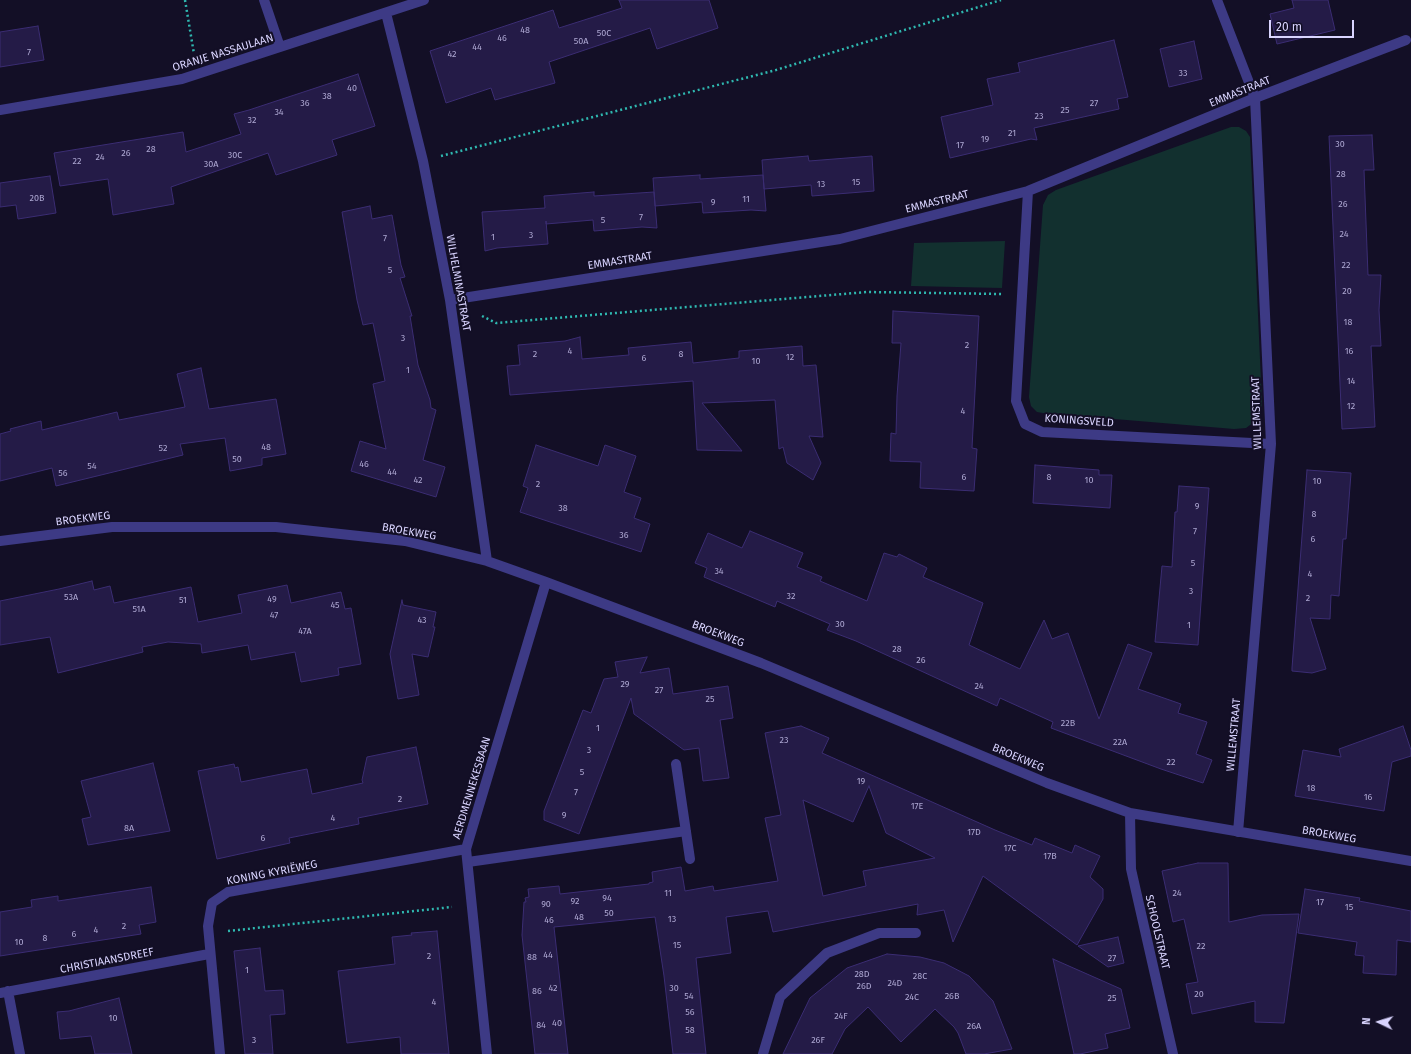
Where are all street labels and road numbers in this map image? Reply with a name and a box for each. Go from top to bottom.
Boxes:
street label: ORANJE NASSAULAAN [171,31,275,75]
street label: EMMASTRAAT [1207,74,1273,110]
street label: EMMASTRAAT [904,188,970,216]
street label: WILHELMINASTRAAT [443,234,473,332]
street label: EMMASTRAAT [587,249,653,273]
street label: WILLEMSTRAAT [1249,376,1265,450]
street label: KONINGSVELD [1044,412,1114,430]
street label: BROEKWEG [55,509,111,529]
street label: BROEKWEG [381,521,437,543]
street label: BROEKWEG [690,618,746,650]
street label: WILLEMSTRAAT [1224,698,1244,772]
street label: AERDMENNEKESBAAN [450,735,494,841]
street label: BROEKWEG [990,741,1046,775]
street label: BROEKWEG [1301,824,1357,846]
street label: KONING KYRIËWEG [226,858,318,888]
street label: SCHOOLSTRAAT [1142,893,1172,971]
street label: CHRISTIAANSDREEF [59,945,155,977]

